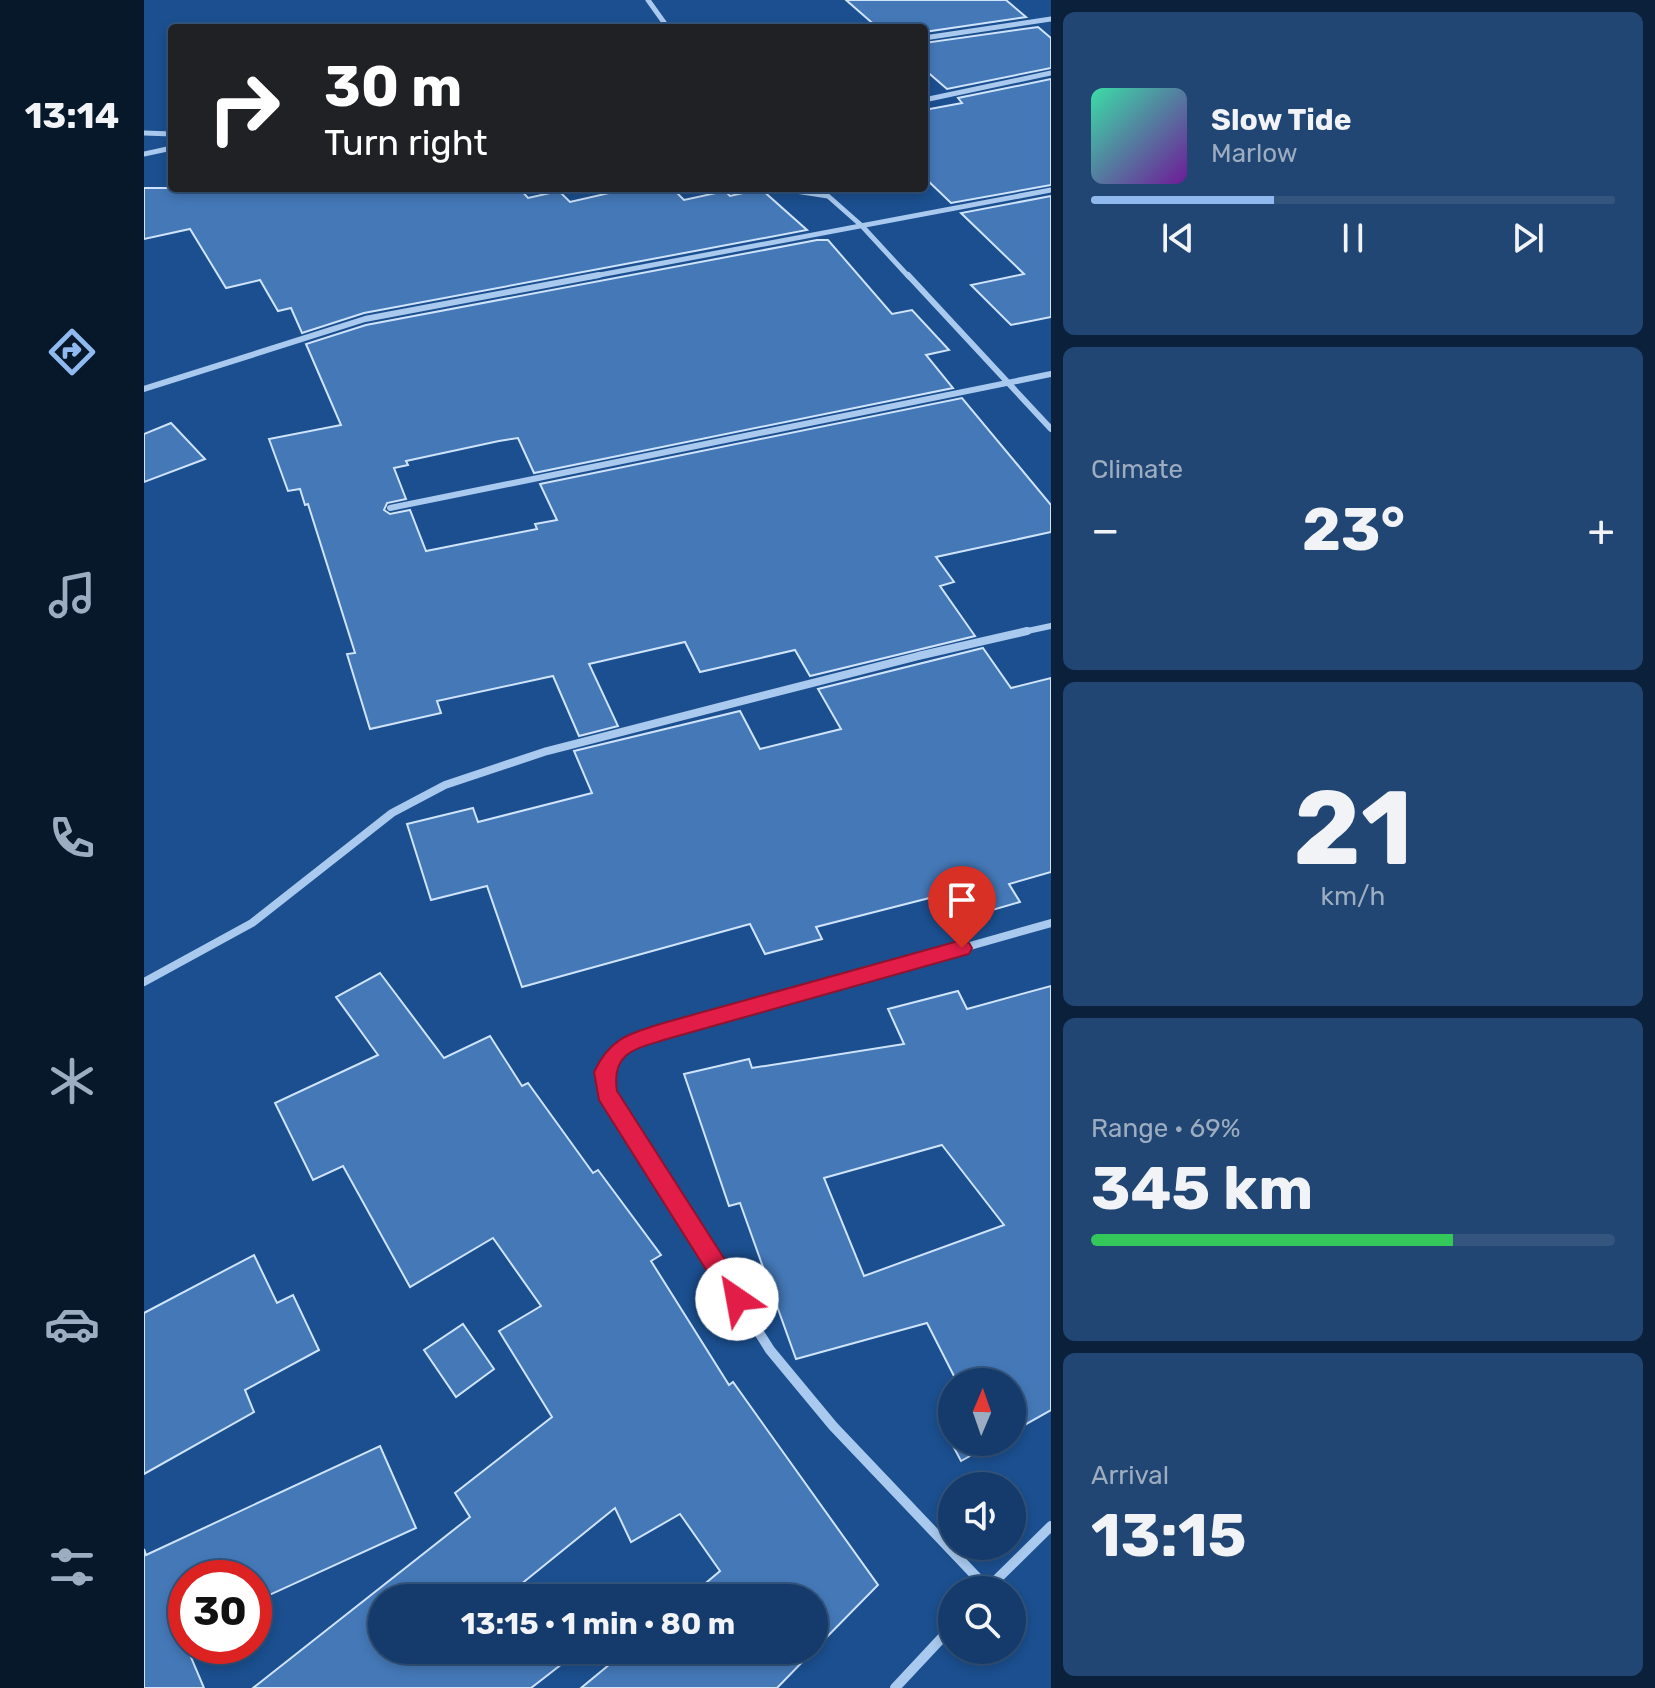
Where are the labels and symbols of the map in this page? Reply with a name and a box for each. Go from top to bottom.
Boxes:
pin [928,866,996,948]
position arrow [695,1257,779,1341]
north arrow [938,1368,1026,1456]
speed limit sign: 30 [168,1560,272,1664]

